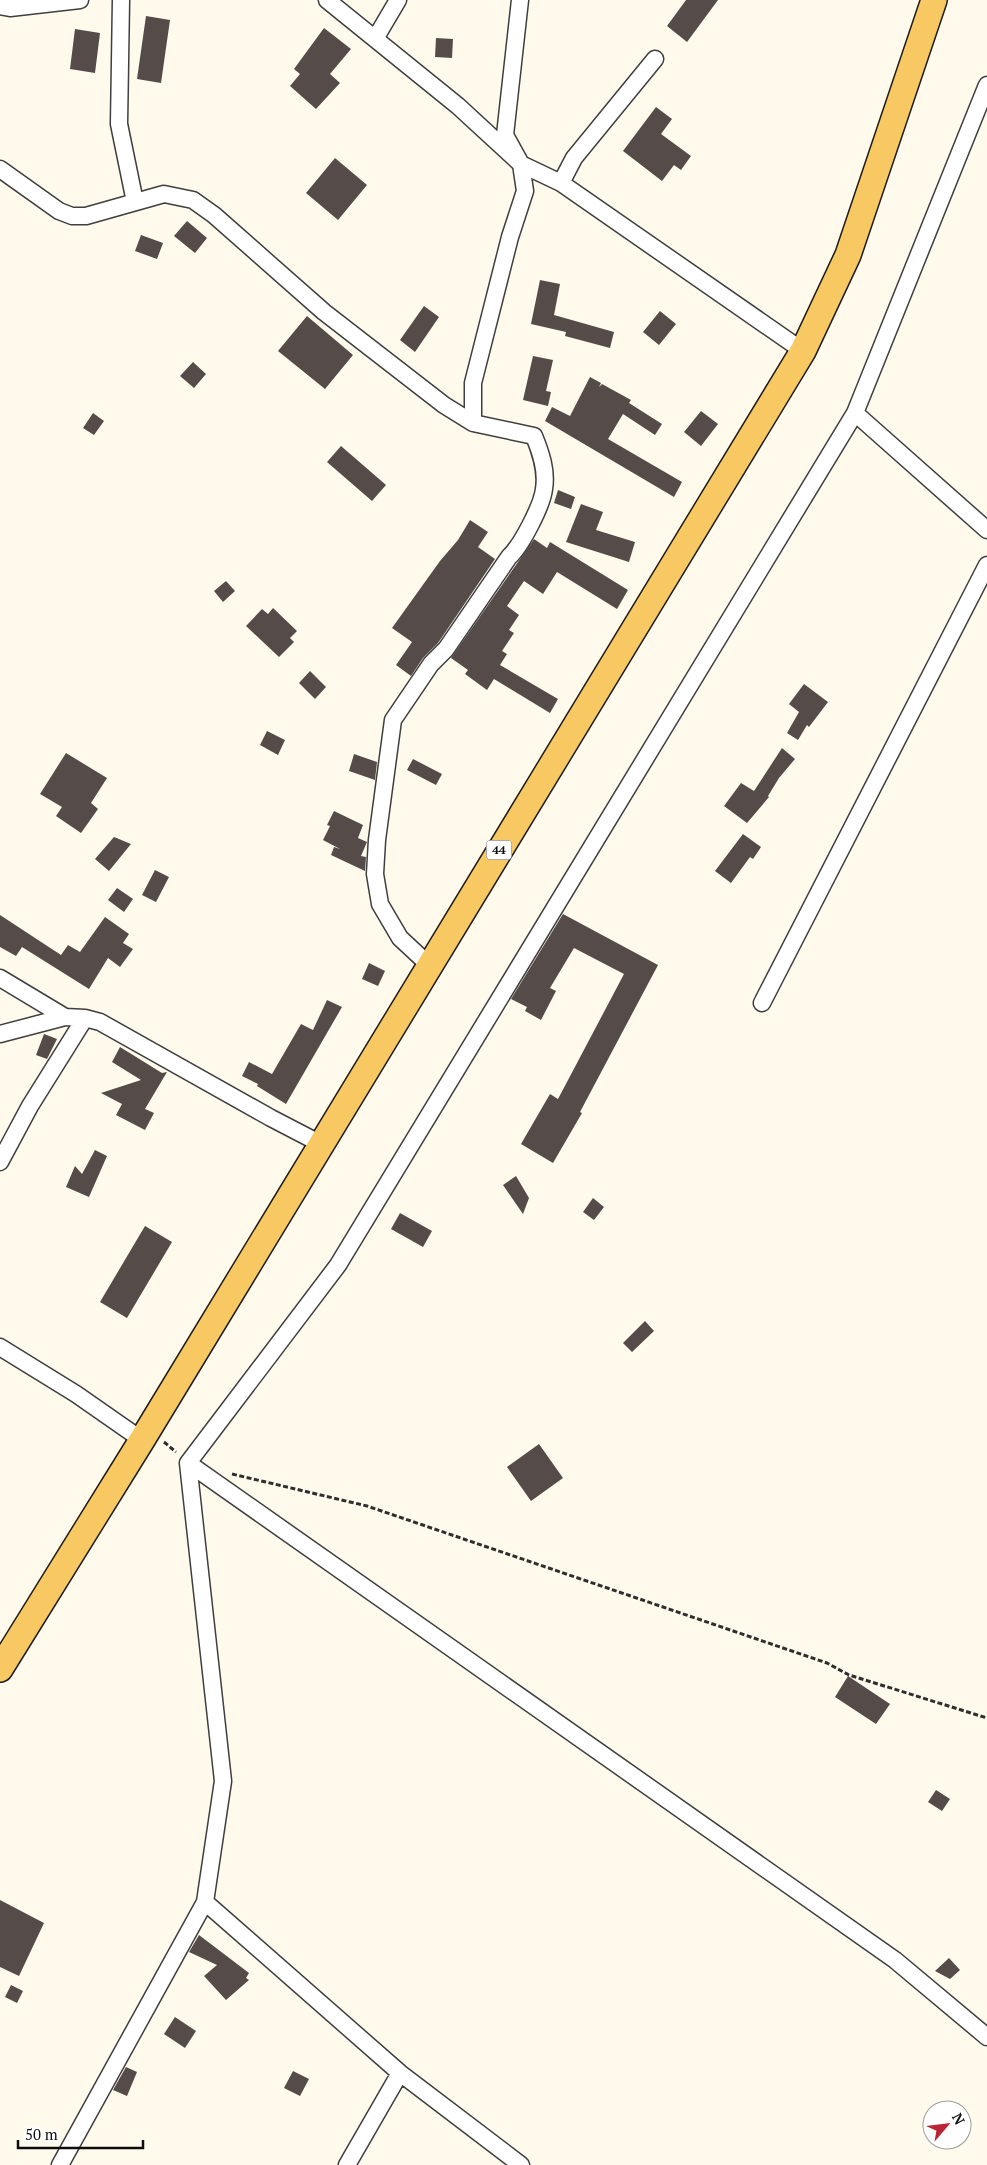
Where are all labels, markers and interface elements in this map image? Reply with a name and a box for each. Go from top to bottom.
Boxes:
road number: 44 [486,840,512,860]
north arrow [922,2100,972,2150]
text: N [948,2110,970,2128]
scale bar [18,2118,142,2150]
text: 50 m [25,2124,58,2144]

